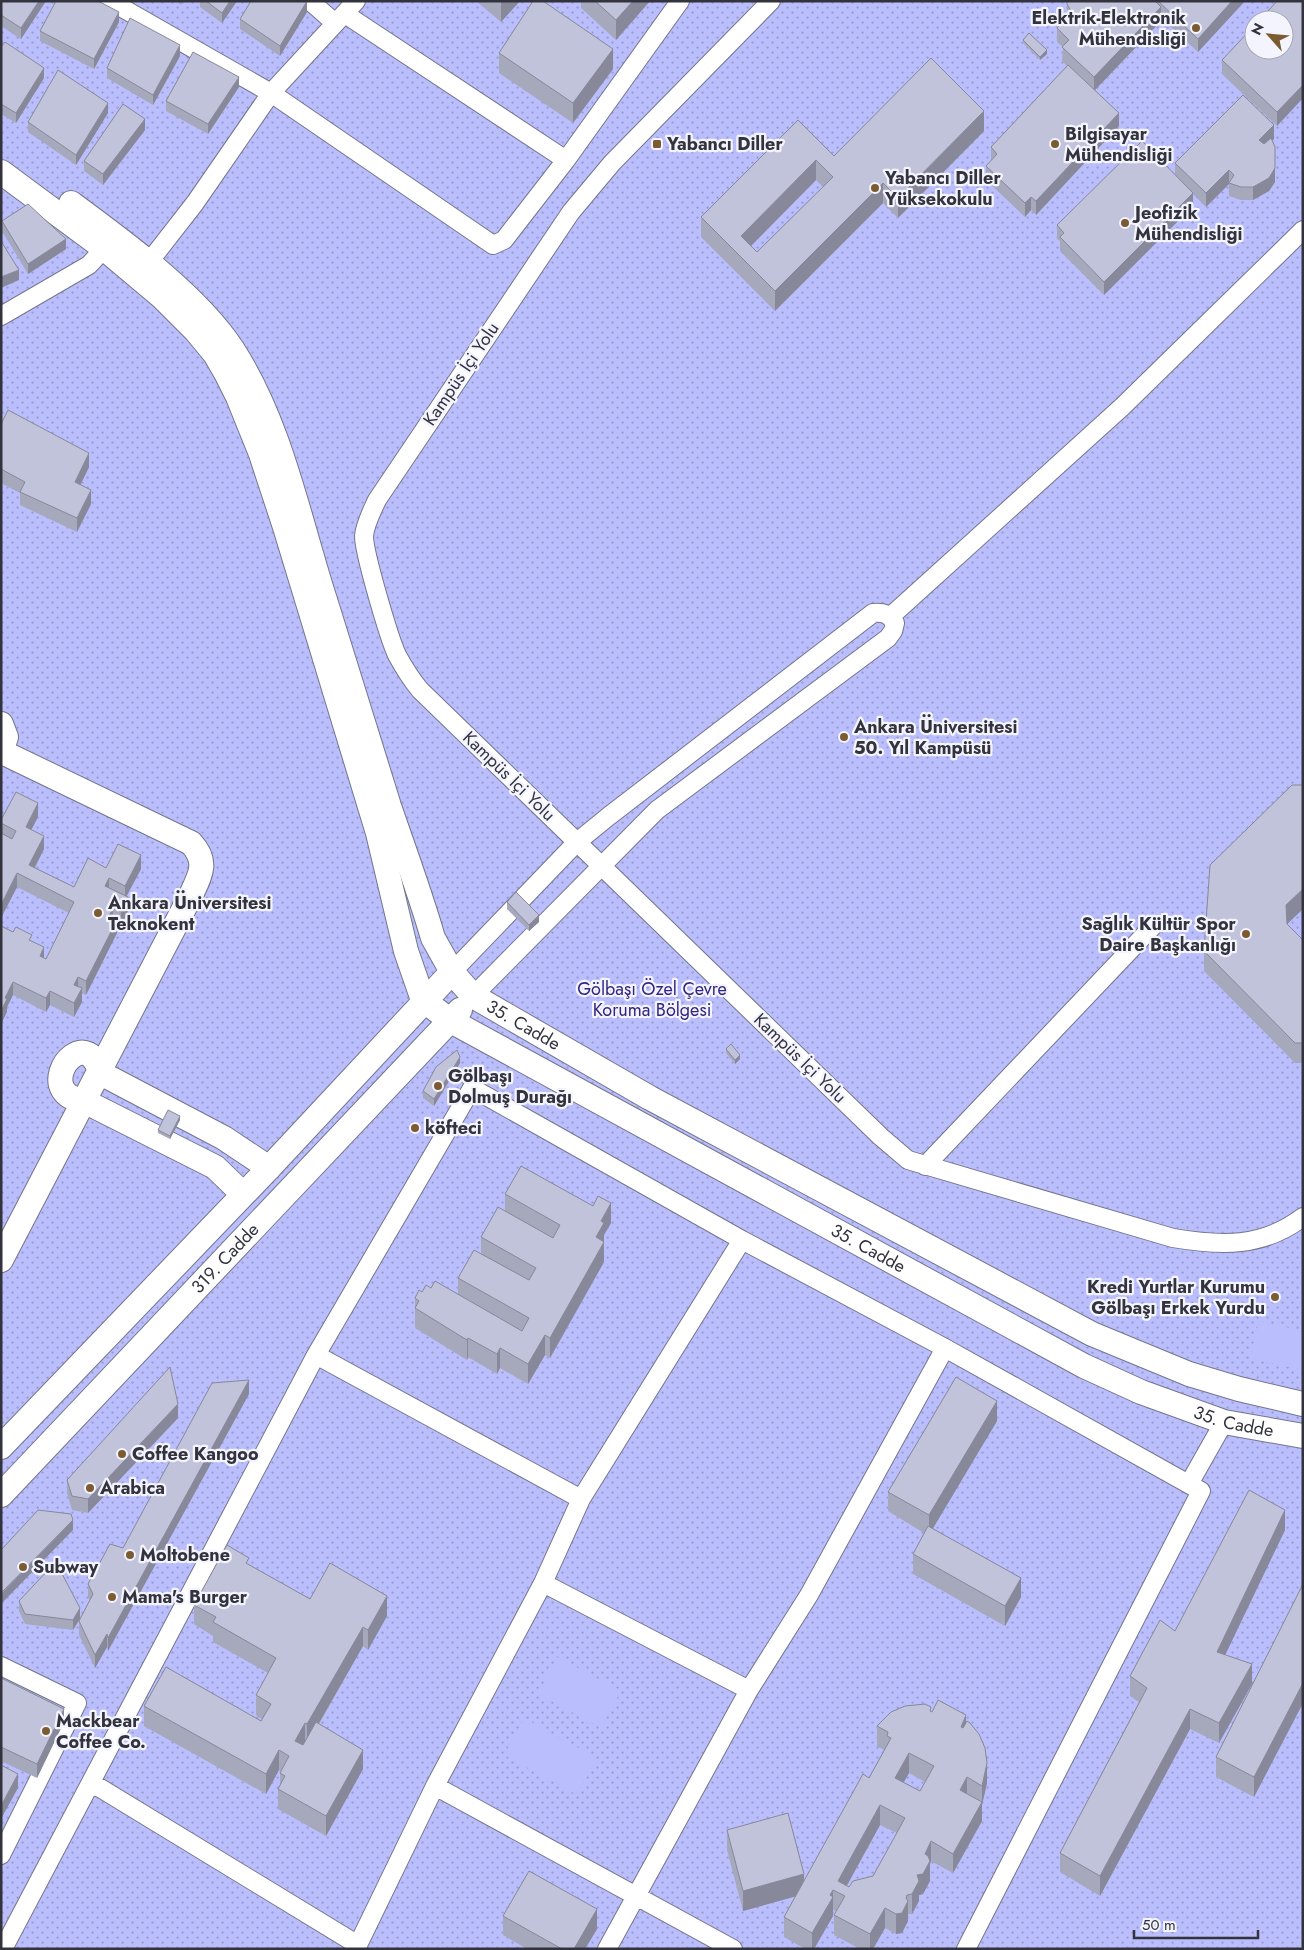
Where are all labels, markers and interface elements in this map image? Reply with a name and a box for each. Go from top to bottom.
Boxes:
place label: Elektrik-Elektronik Mühendisliği [1032,5,1187,52]
north arrow [1244,10,1294,60]
text: N [1246,20,1269,39]
marker: Elektrik-Elektronik Mühendisliği [1190,22,1202,34]
place label: Bilgisayar Mühendisliği [1065,121,1172,168]
place label: Yabancı Diller [666,131,783,157]
marker: Yabancı Diller [651,138,663,150]
marker: Bilgisayar Mühendisliği [1049,138,1061,150]
place label: Yabancı Diller Yüksekokulu [884,165,1001,212]
marker: Yabancı Diller Yüksekokulu [869,182,881,194]
place label: Jeofizik Mühendisliği [1132,200,1242,247]
marker: Jeofizik Mühendisliği [1119,217,1131,229]
street label: Kampüs İçi Yolu [417,317,505,431]
place label: Ankara Üniversitesi 50. Yıl Kampüsü [853,714,1017,761]
street label: Kampüs İçi Yolu [457,725,561,827]
marker: Ankara Üniversitesi 50. Yıl Kampüsü [838,731,850,743]
place label: Ankara Üniversitesi Teknokent [107,890,271,937]
marker: Ankara Üniversitesi Teknokent [92,907,104,919]
place label: Sağlık Kültür Spor Daire Başkanlığı [1081,911,1237,958]
marker: Sağlık Kültür Spor Daire Başkanlığı [1240,928,1252,940]
park label: Gölbaşı Özel Çevre Koruma Bölgesi [577,976,727,1023]
street label: 35. Cadde [482,993,565,1057]
street label: Kampüs İçi Yolu [748,1007,852,1109]
place label: Gölbaşı Dolmuş Durağı [448,1063,572,1110]
marker: Gölbaşı Dolmuş Durağı [432,1080,444,1092]
place label: köfteci [425,1115,482,1141]
marker: köfteci [409,1122,421,1134]
street label: 319. Cadde [185,1217,265,1299]
street label: 35. Cadde [826,1217,910,1279]
place label: Kredi Yurtlar Kurumu Gölbaşı Erkek Yurdu [1087,1274,1265,1321]
marker: Kredi Yurtlar Kurumu Gölbaşı Erkek Yurdu [1269,1291,1281,1303]
street label: 35. Cadde [1190,1399,1276,1444]
place label: Coffee Kangoo [132,1441,259,1467]
marker: Coffee Kangoo [116,1448,128,1460]
place label: Arabica [99,1475,165,1501]
marker: Arabica [84,1482,96,1494]
place label: Moltobene [140,1542,230,1568]
marker: Moltobene [124,1549,136,1561]
place label: Subway [33,1554,99,1580]
marker: Subway [17,1561,29,1573]
place label: Mama's Burger [122,1584,248,1610]
marker: Mama's Burger [106,1591,118,1603]
place label: Mackbear Coffee Co. [56,1708,146,1755]
marker: Mackbear Coffee Co. [40,1725,52,1737]
scale bar [1134,1908,1258,1940]
text: 50 m [1142,1914,1176,1936]

